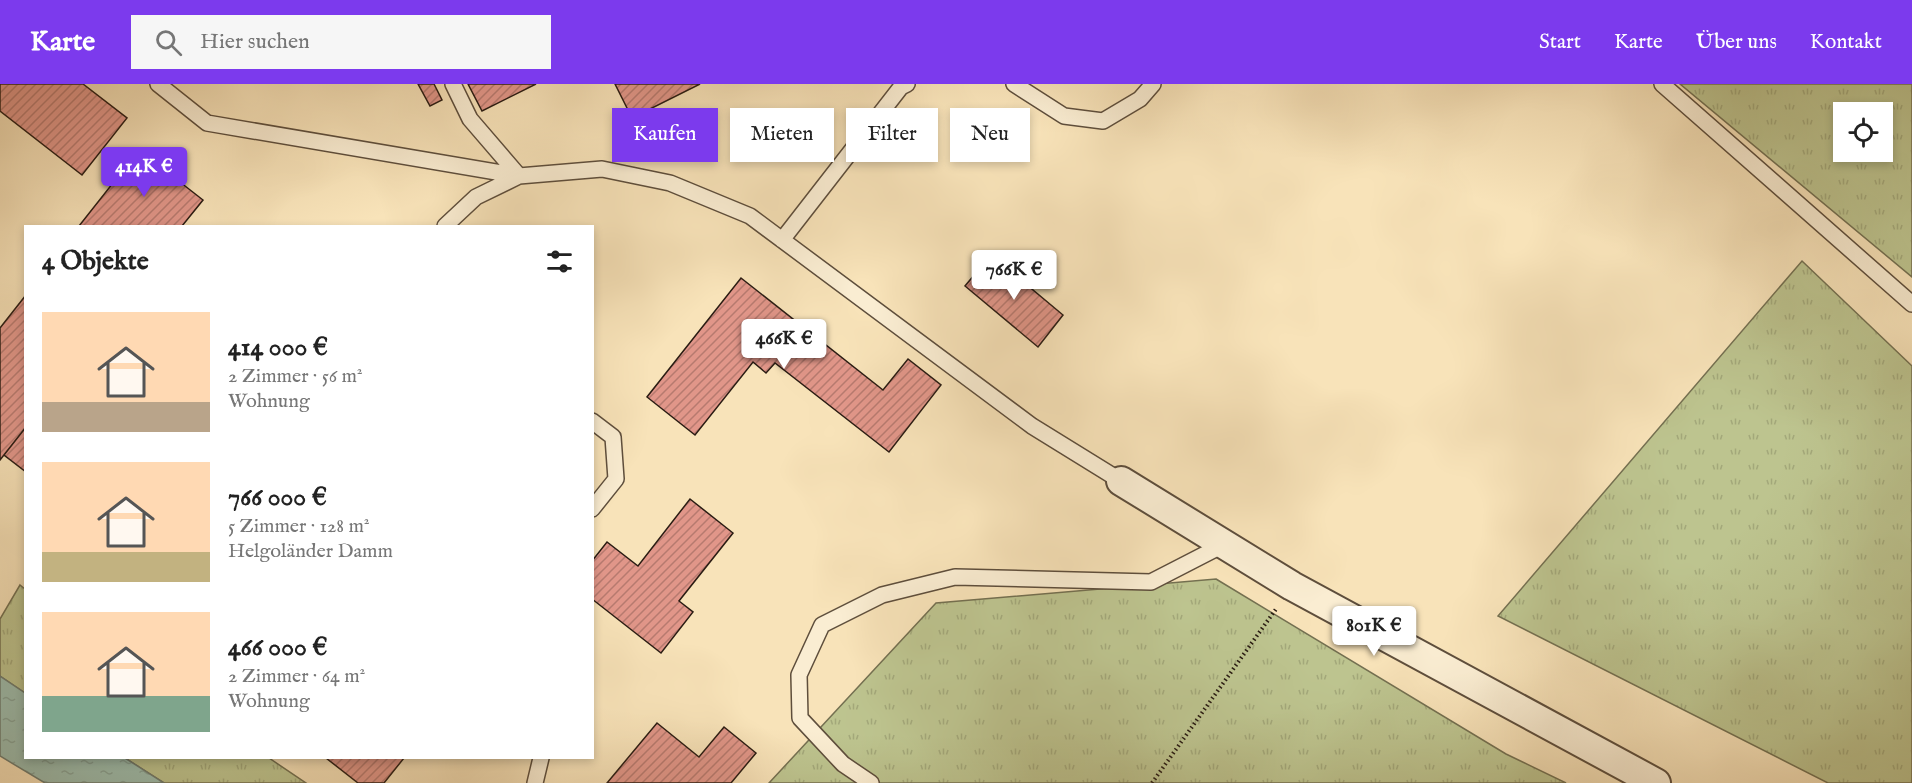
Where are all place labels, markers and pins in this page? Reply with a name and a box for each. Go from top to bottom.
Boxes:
pin: 414K € [95,147,193,198]
pin: 766K € [965,250,1063,301]
pin: 466K € [735,319,833,370]
pin: 801K € [1325,606,1423,657]

